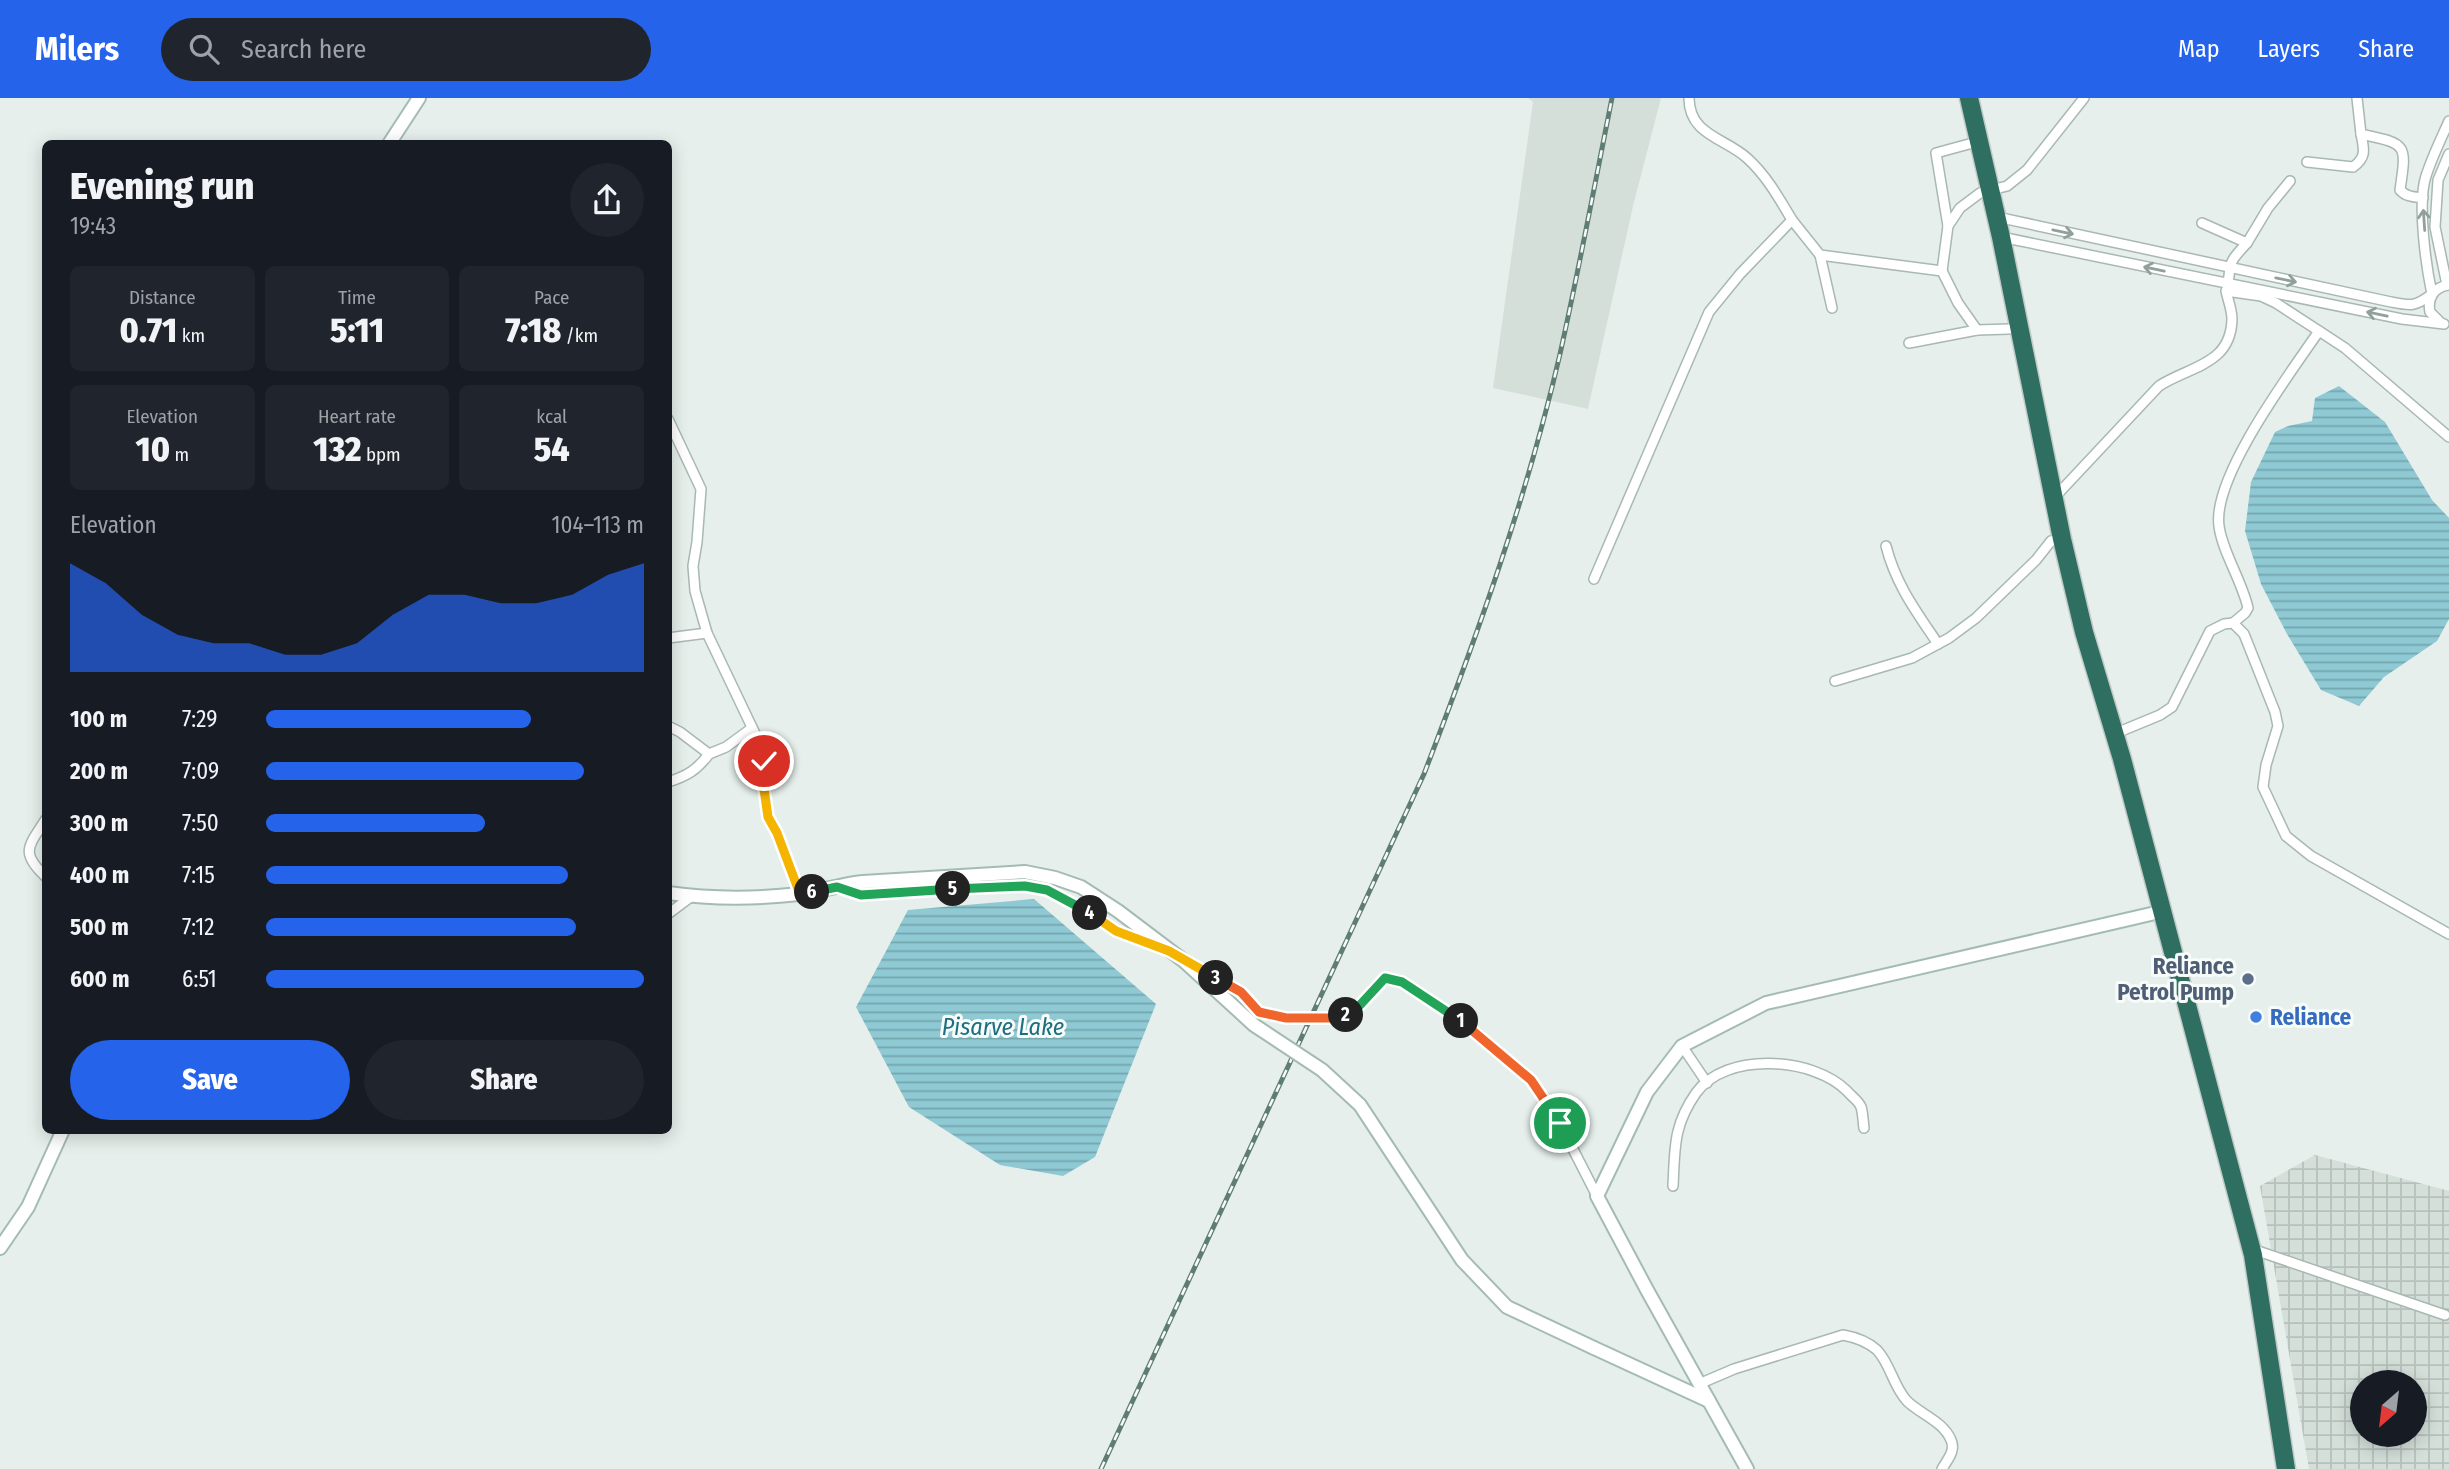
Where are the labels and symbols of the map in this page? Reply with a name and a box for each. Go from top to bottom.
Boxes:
one-way arrow [2417,209,2430,232]
one-way arrow [2051,226,2074,240]
one-way arrow [2143,261,2166,275]
one-way arrow [2274,273,2297,287]
one-way arrow [2366,307,2389,321]
pin [734,731,794,791]
pin: 5 [936,872,970,906]
pin: 6 [794,874,830,910]
pin: 4 [1072,896,1108,930]
place label: Reliance Petrol Pump [2117,952,2234,1006]
pin: 3 [1198,960,1234,996]
marker: Reliance Petrol Pump [2240,971,2256,987]
pin: 2 [1328,998,1364,1032]
place label: Reliance [2270,1003,2352,1031]
pin: 1 [1444,1004,1478,1038]
marker: Reliance [2248,1009,2264,1025]
water label: Pisarve Lake [942,1013,1064,1041]
pin [1530,1093,1590,1153]
north arrow [2350,1370,2427,1447]

